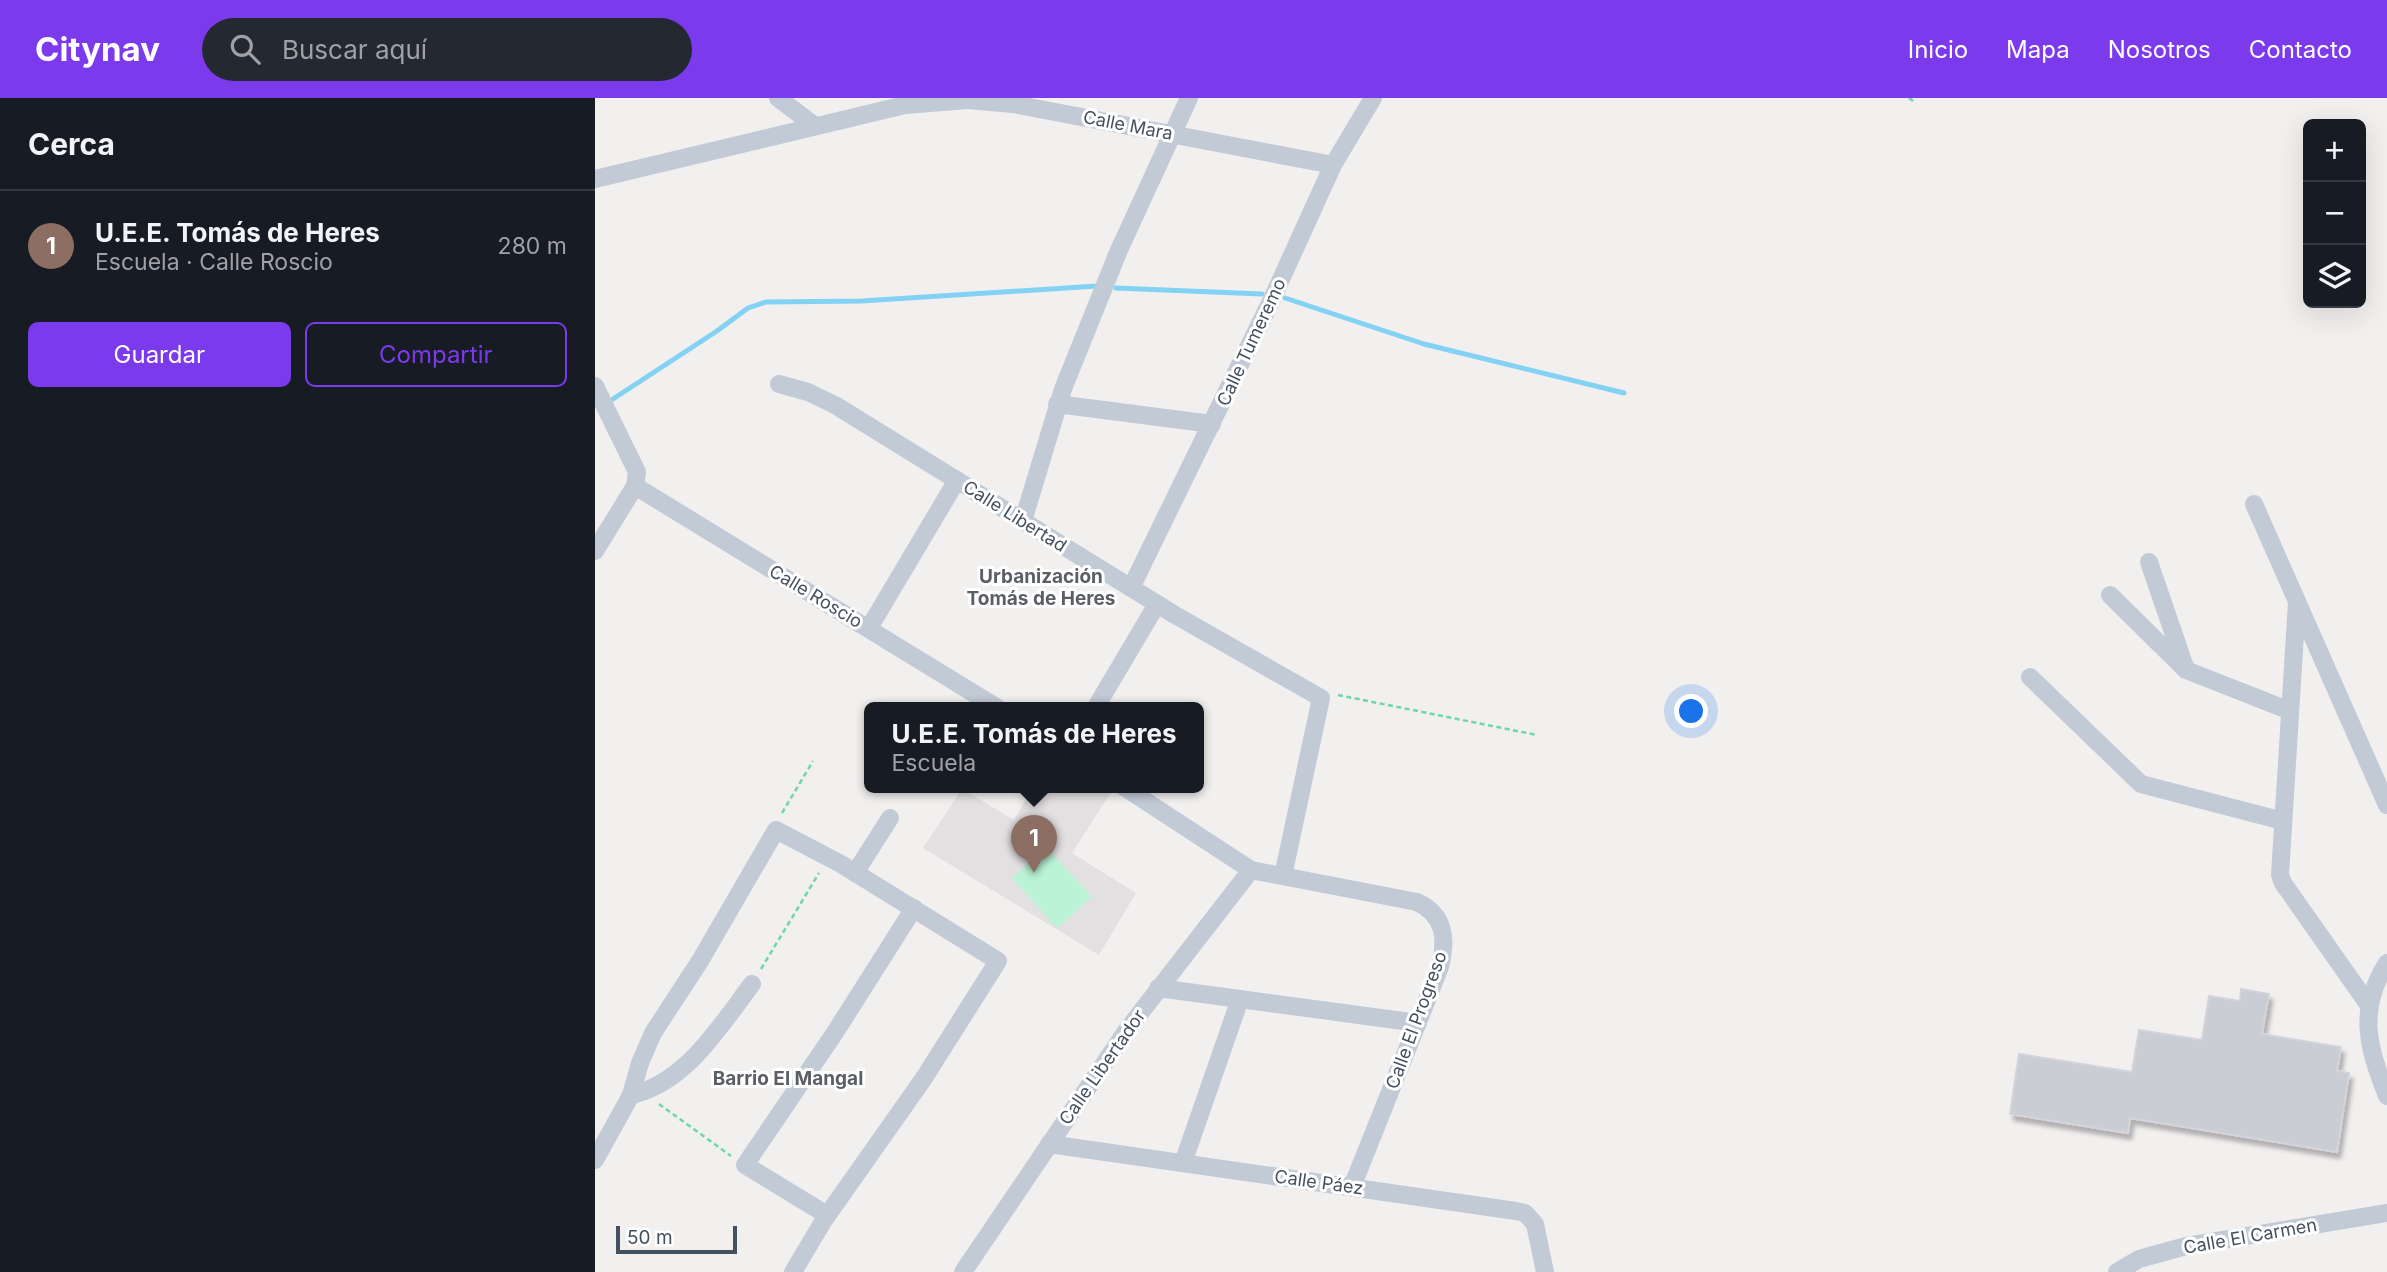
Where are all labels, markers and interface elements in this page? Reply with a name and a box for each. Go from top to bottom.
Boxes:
search box [202,18,692,81]
text: Citynav [35,29,160,69]
icon: search [226,30,264,68]
text: Buscar aquí [282,34,427,65]
text: Inicio [1908,35,1968,64]
text: Mapa [2006,35,2070,64]
text: Nosotros [2108,35,2211,64]
text: Contacto [2249,35,2352,64]
street label: Calle Mara [1081,106,1175,144]
map controls [2303,119,2366,308]
button: + [2303,119,2366,182]
text: Cerca [28,126,115,162]
button: − [2303,182,2366,245]
text: U.E.E. Tomás de Heres [95,217,380,248]
text: 1 [46,232,56,260]
text: 280 m [498,232,567,260]
button: layers [2303,245,2366,308]
text: Escuela · Calle Roscio [95,248,333,276]
street label: Calle Tumeremo [1212,275,1290,409]
button: Guardar [28,322,291,387]
button: Compartir [305,322,567,387]
street label: Calle Libertad [960,476,1070,556]
street label: Calle Roscio [766,560,866,632]
district label: Urbanización Tomás de Heres [967,565,1115,610]
your location [1674,694,1708,728]
popup [864,702,1204,793]
text: U.E.E. Tomás de Heres [892,718,1176,749]
text: Escuela [892,749,976,777]
pin: 1 [1011,815,1057,873]
street label: Calle El Progreso [1381,948,1451,1092]
street label: Calle Libertador [1055,1005,1150,1128]
district label: Barrio El Mangal [713,1067,863,1090]
street label: Calle Páez [1273,1165,1365,1199]
street label: Calle El Carmen [2182,1214,2318,1258]
scale bar [616,1223,737,1255]
text: 50 m [627,1226,673,1249]

